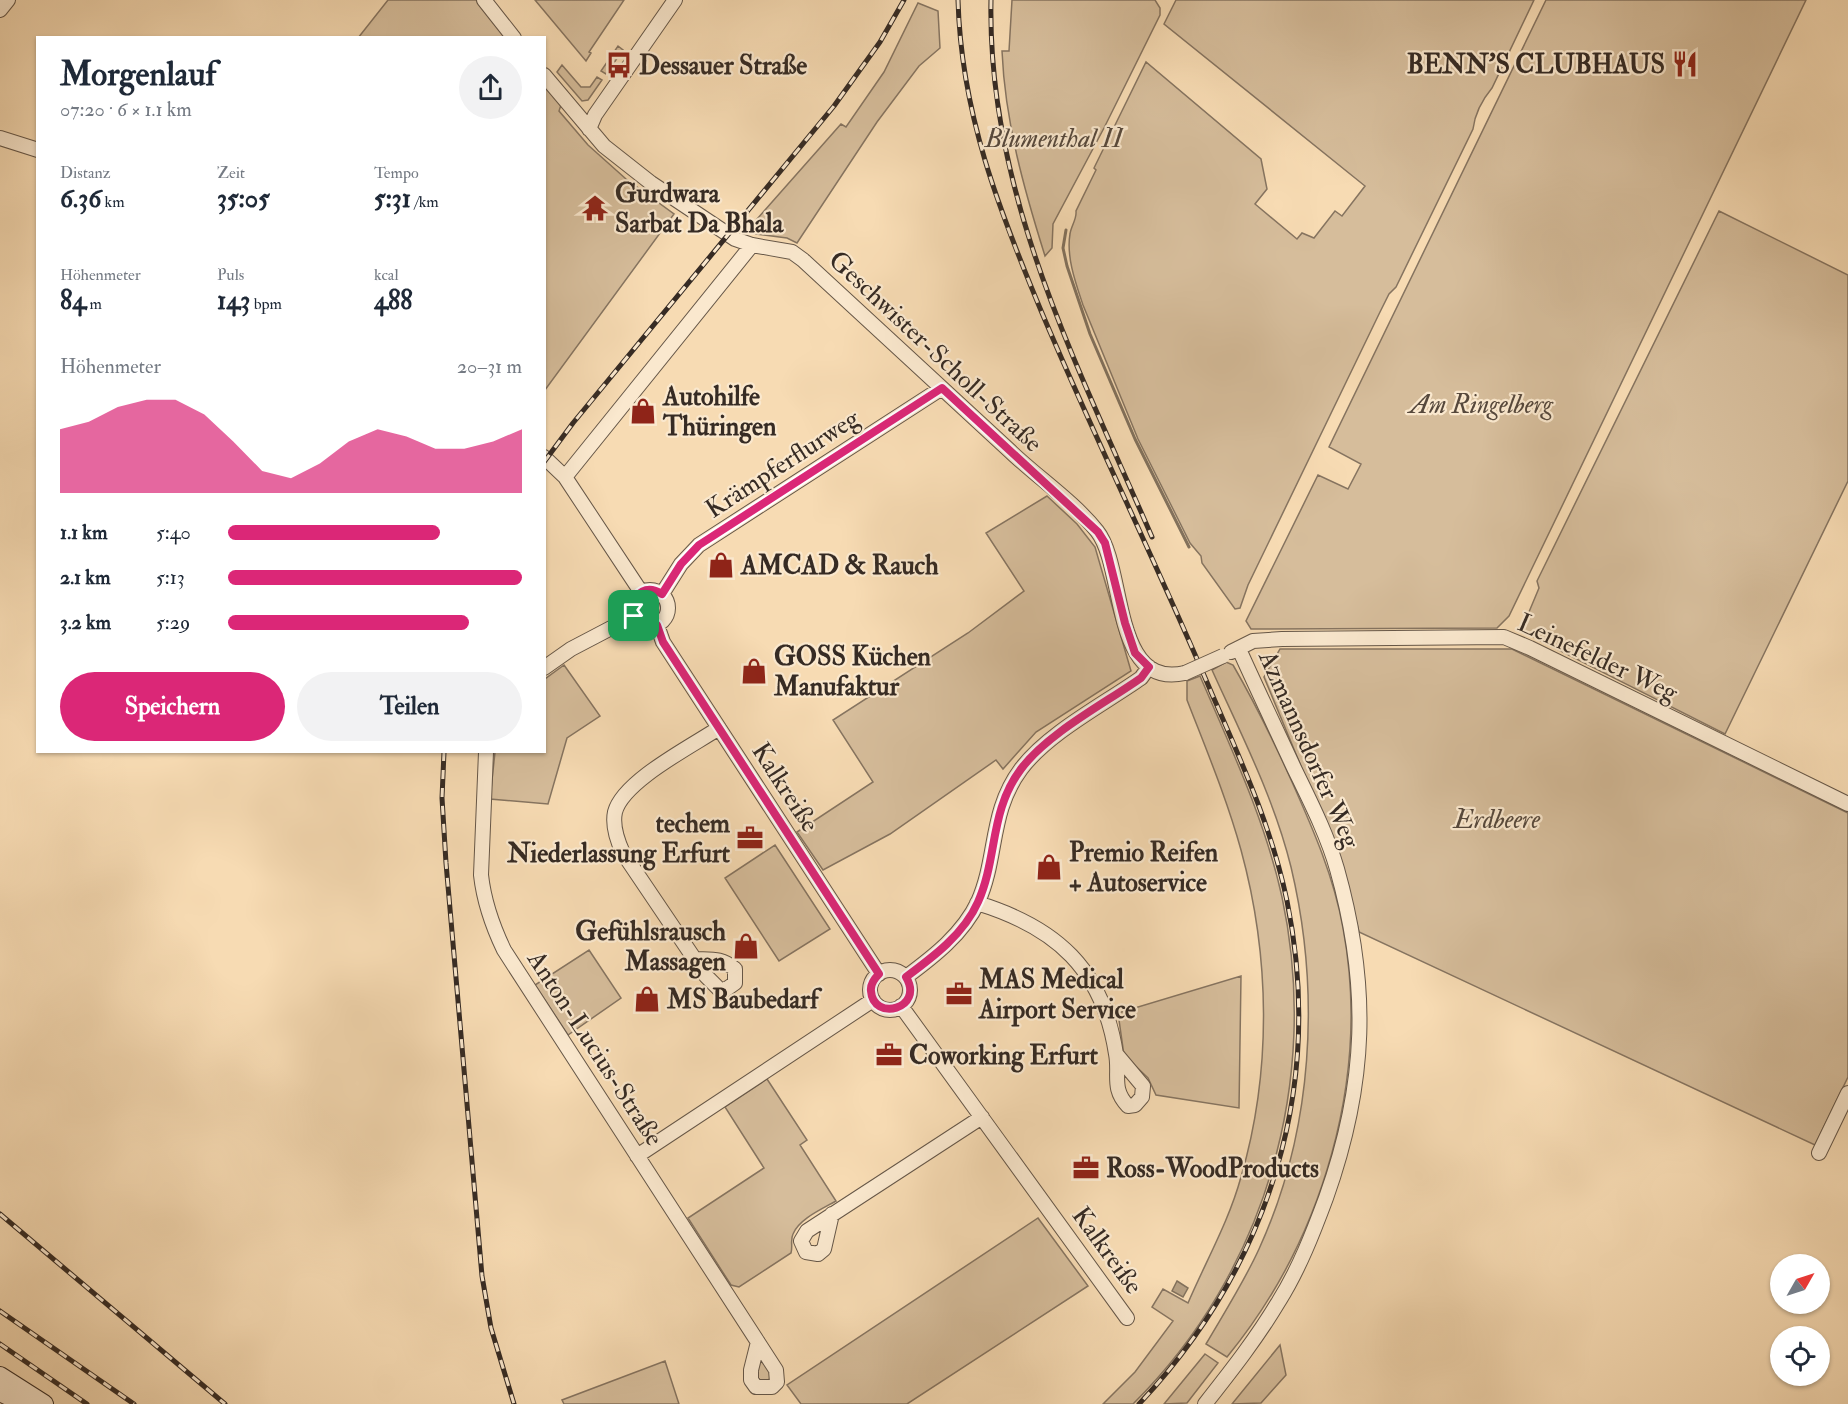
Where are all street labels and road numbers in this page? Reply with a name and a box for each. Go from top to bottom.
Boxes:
street label: Geschwister-Scholl-Straße [822,244,1049,459]
street label: Krämpferflurweg [700,402,867,526]
street label: Leinefelder Weg [1512,607,1684,710]
street label: Azmannsdorfer Weg [1251,645,1367,854]
street label: Kalkreiße [744,737,826,838]
street label: Anton-Lucius-Straße [520,944,670,1152]
street label: Kalkreiße [1065,1201,1150,1301]

